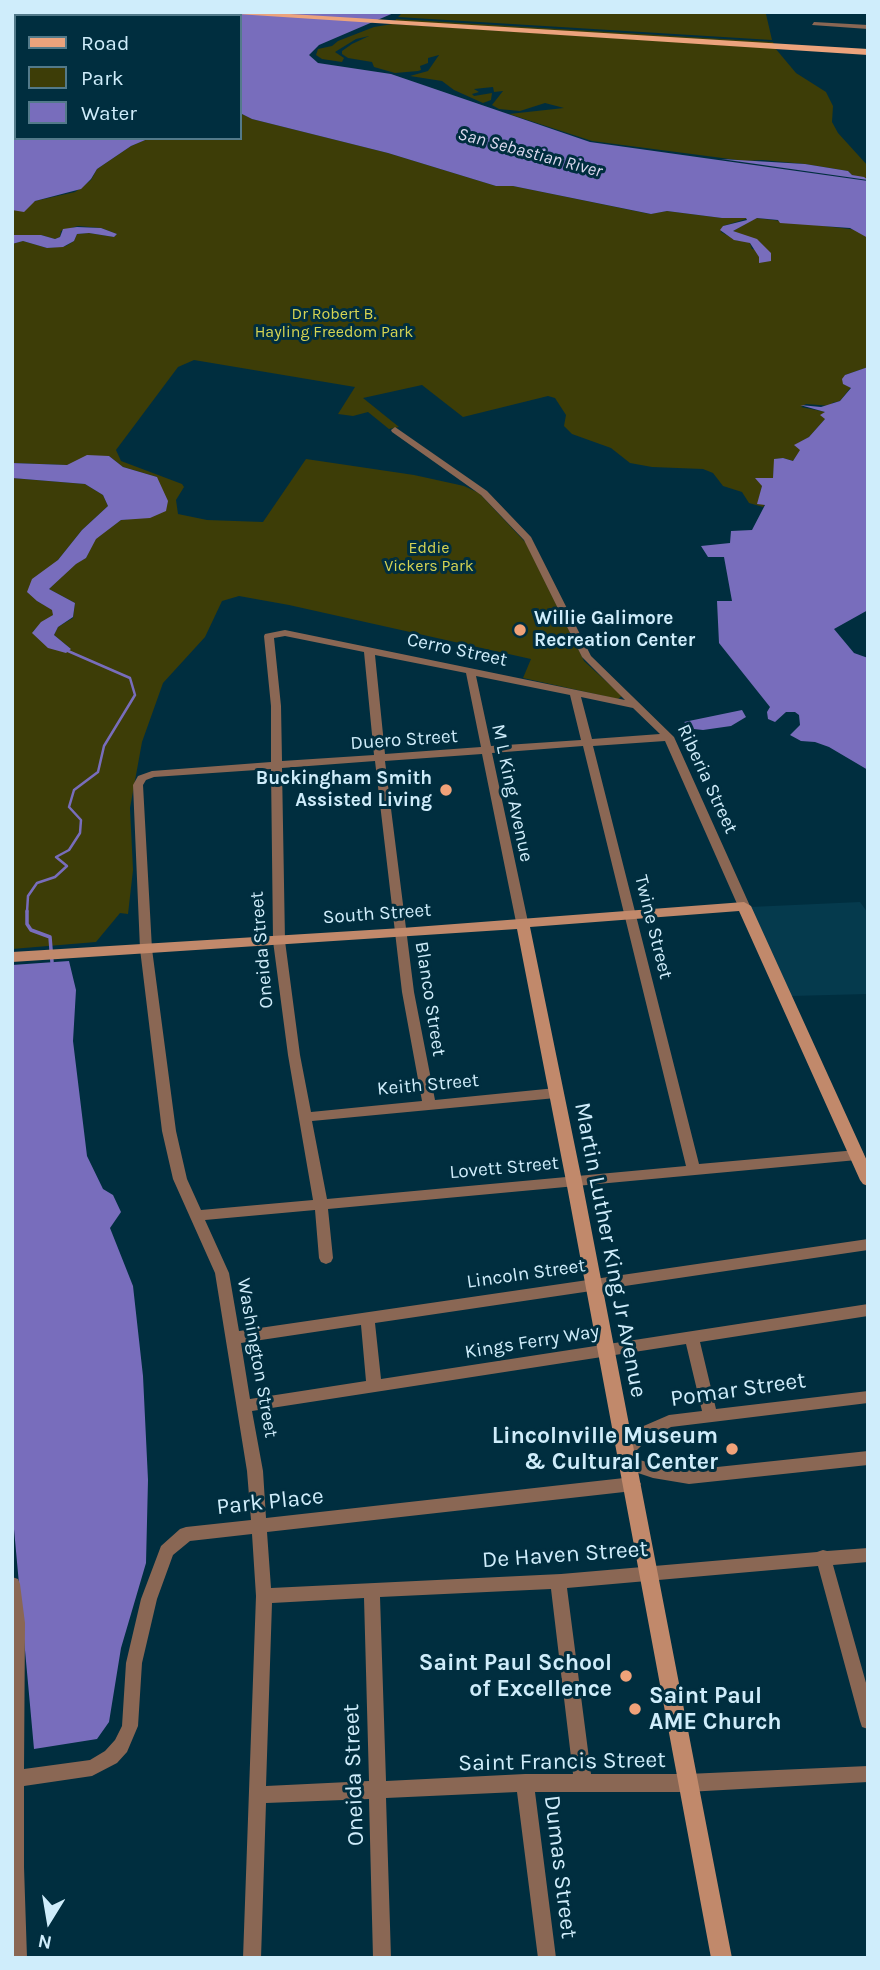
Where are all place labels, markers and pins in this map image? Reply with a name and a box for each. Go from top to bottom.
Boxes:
place label: Willie Galimore Recreation Center [534,608,695,652]
marker: Willie Galimore Recreation Center [512,622,528,638]
place label: Buckingham Smith Assisted Living [256,768,432,812]
marker: Buckingham Smith Assisted Living [438,782,454,798]
place label: Lincolnville Museum & Cultural Center [492,1422,718,1476]
marker: Lincolnville Museum & Cultural Center [724,1441,740,1457]
place label: Saint Paul School of Excellence [419,1649,612,1703]
marker: Saint Paul School of Excellence [618,1668,634,1684]
place label: Saint Paul AME Church [649,1682,782,1736]
marker: Saint Paul AME Church [627,1701,643,1717]

